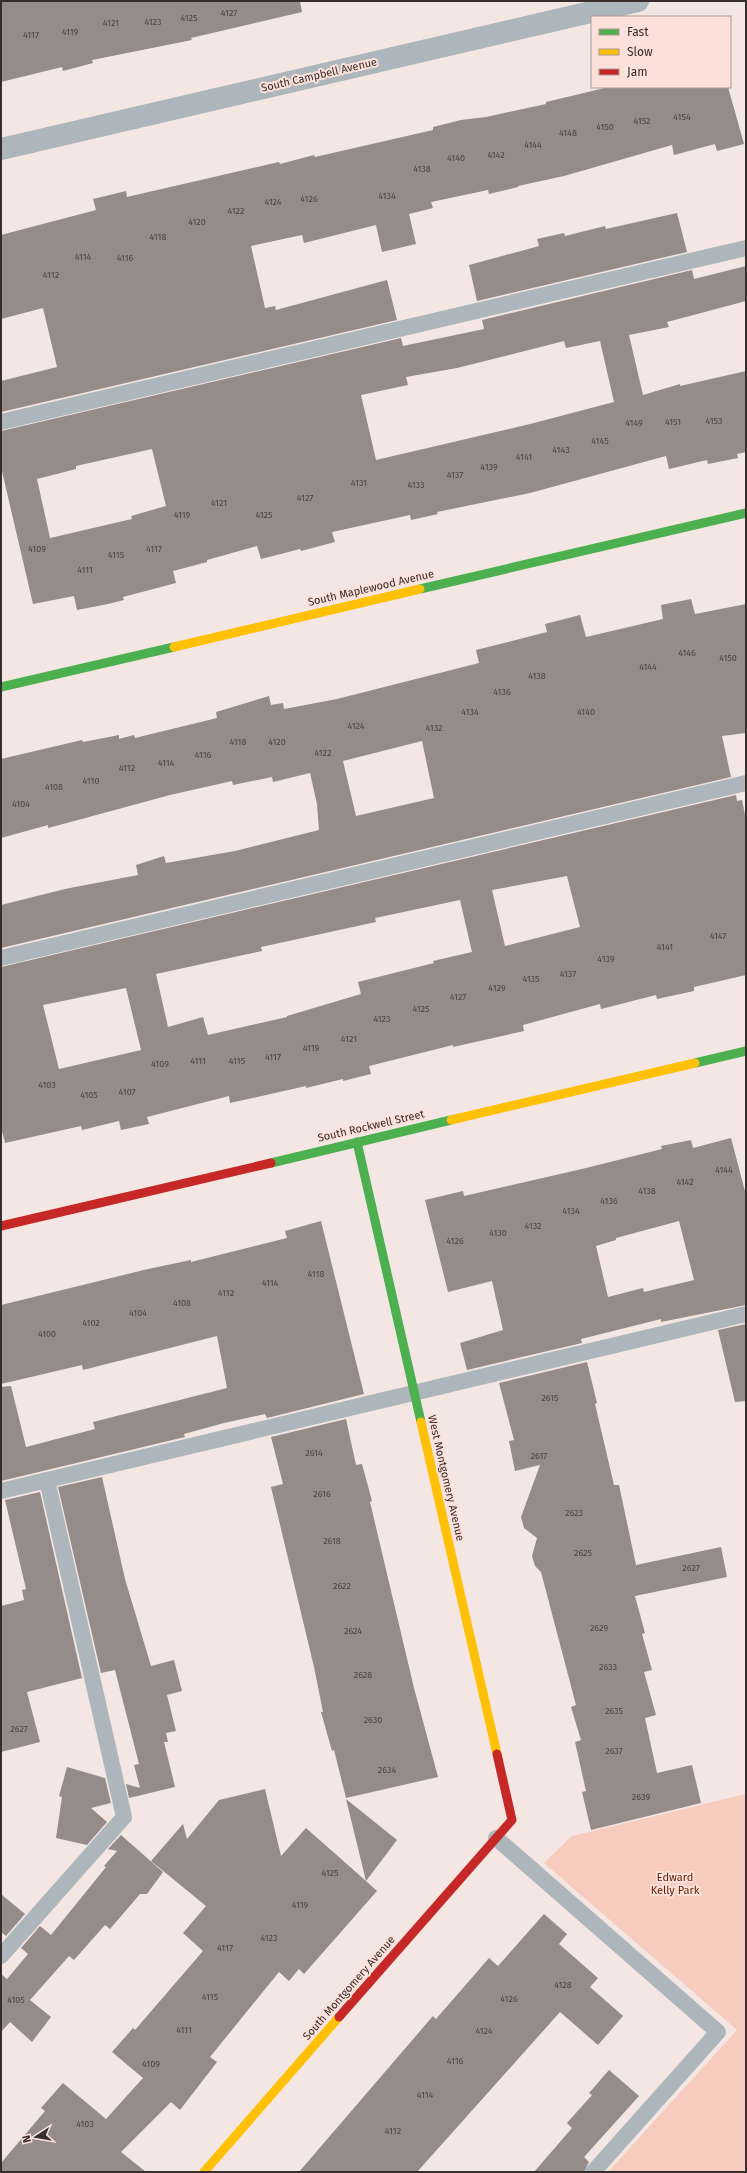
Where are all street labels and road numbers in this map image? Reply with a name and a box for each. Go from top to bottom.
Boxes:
street label: South Campbell Avenue [260,55,378,95]
street label: South Maplewood Avenue [307,567,435,609]
street label: South Rockwell Street [316,1107,426,1145]
street label: West Montgomery Avenue [425,1414,467,1542]
street label: South Montgomery Avenue [300,1933,398,2043]

